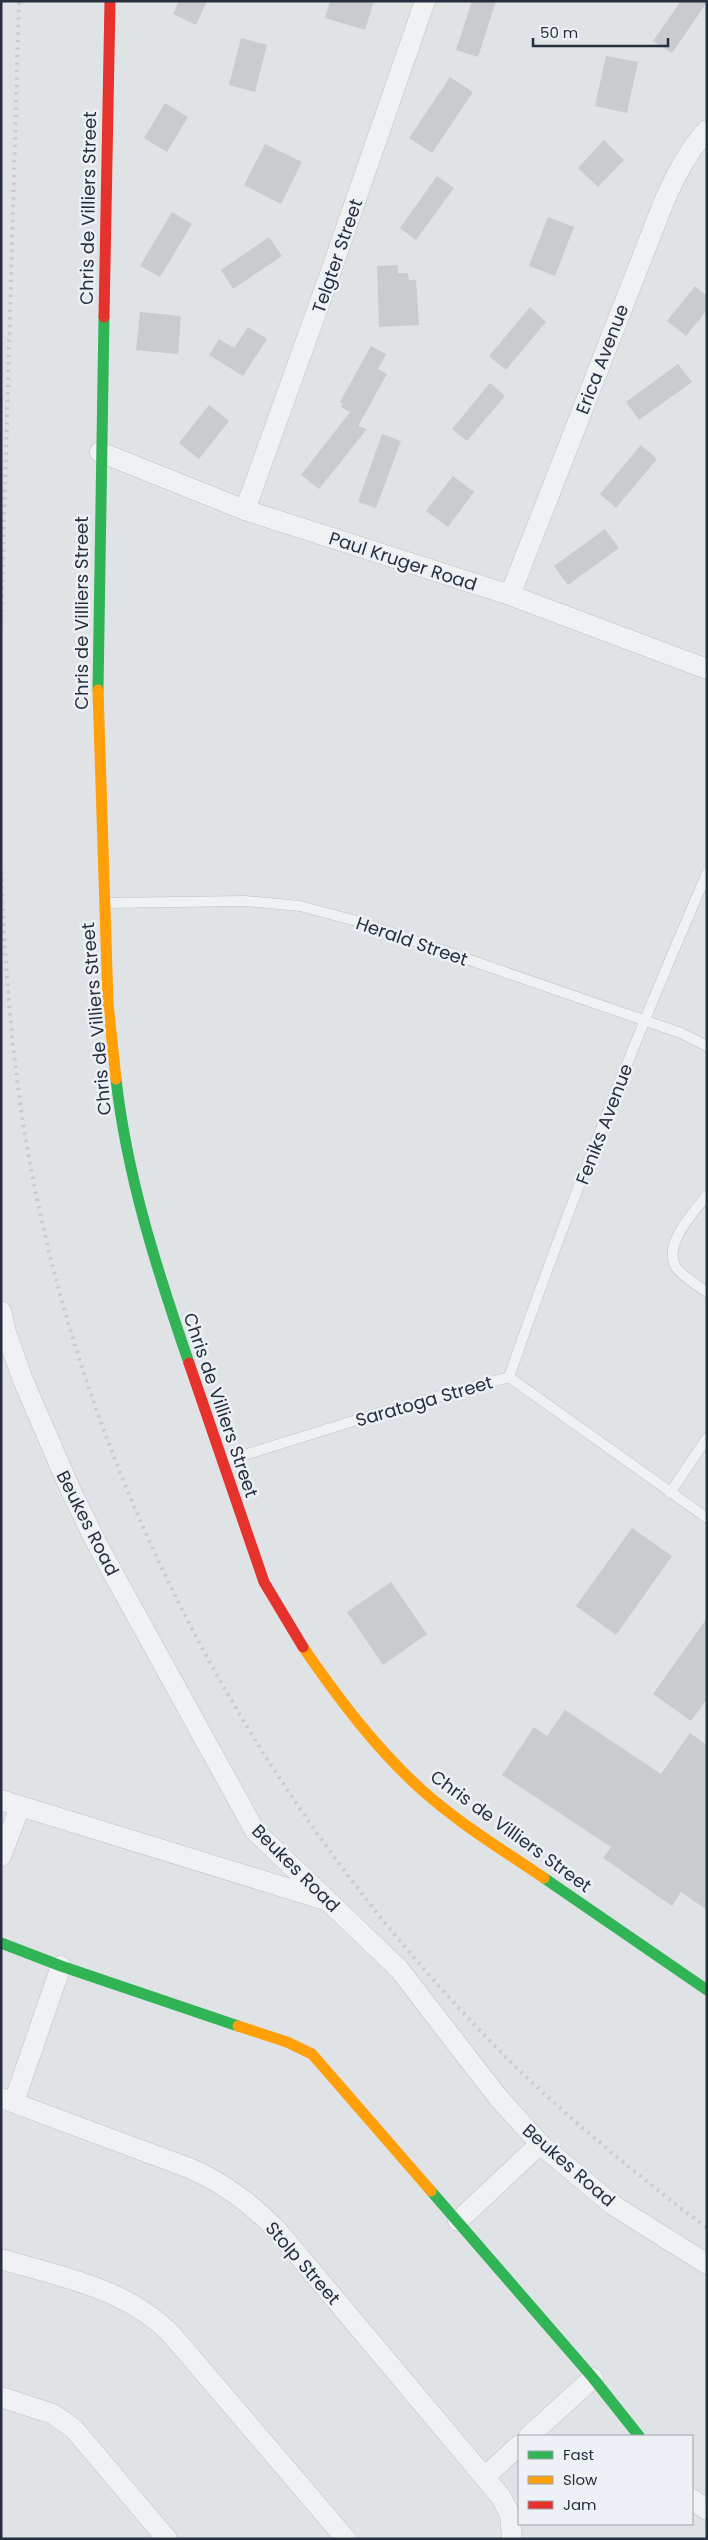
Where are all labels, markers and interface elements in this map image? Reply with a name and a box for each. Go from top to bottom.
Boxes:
scale bar [533,15,668,47]
text: 50 m [540,22,578,43]
street label: Chris de Villiers Street [74,111,102,305]
street label: Telgter Street [306,195,368,317]
street label: Erica Avenue [570,300,634,418]
street label: Chris de Villiers Street [69,516,94,710]
street label: Paul Kruger Road [326,525,480,597]
street label: Herald Street [353,910,471,972]
street label: Chris de Villiers Street [75,921,117,1117]
street label: Feniks Avenue [570,1060,638,1188]
street label: Chris de Villiers Street [178,1309,264,1501]
street label: Saratoga Street [353,1369,495,1433]
street label: Beukes Road [51,1466,125,1580]
street label: Chris de Villiers Street [425,1764,597,1898]
street label: Beukes Road [246,1818,346,1918]
street label: Beukes Road [517,2118,621,2212]
street label: Stolp Street [260,2216,346,2310]
legend [518,2435,693,2525]
text: Fast [563,2444,594,2465]
text: Slow [563,2469,598,2490]
text: Jam [563,2494,597,2515]

